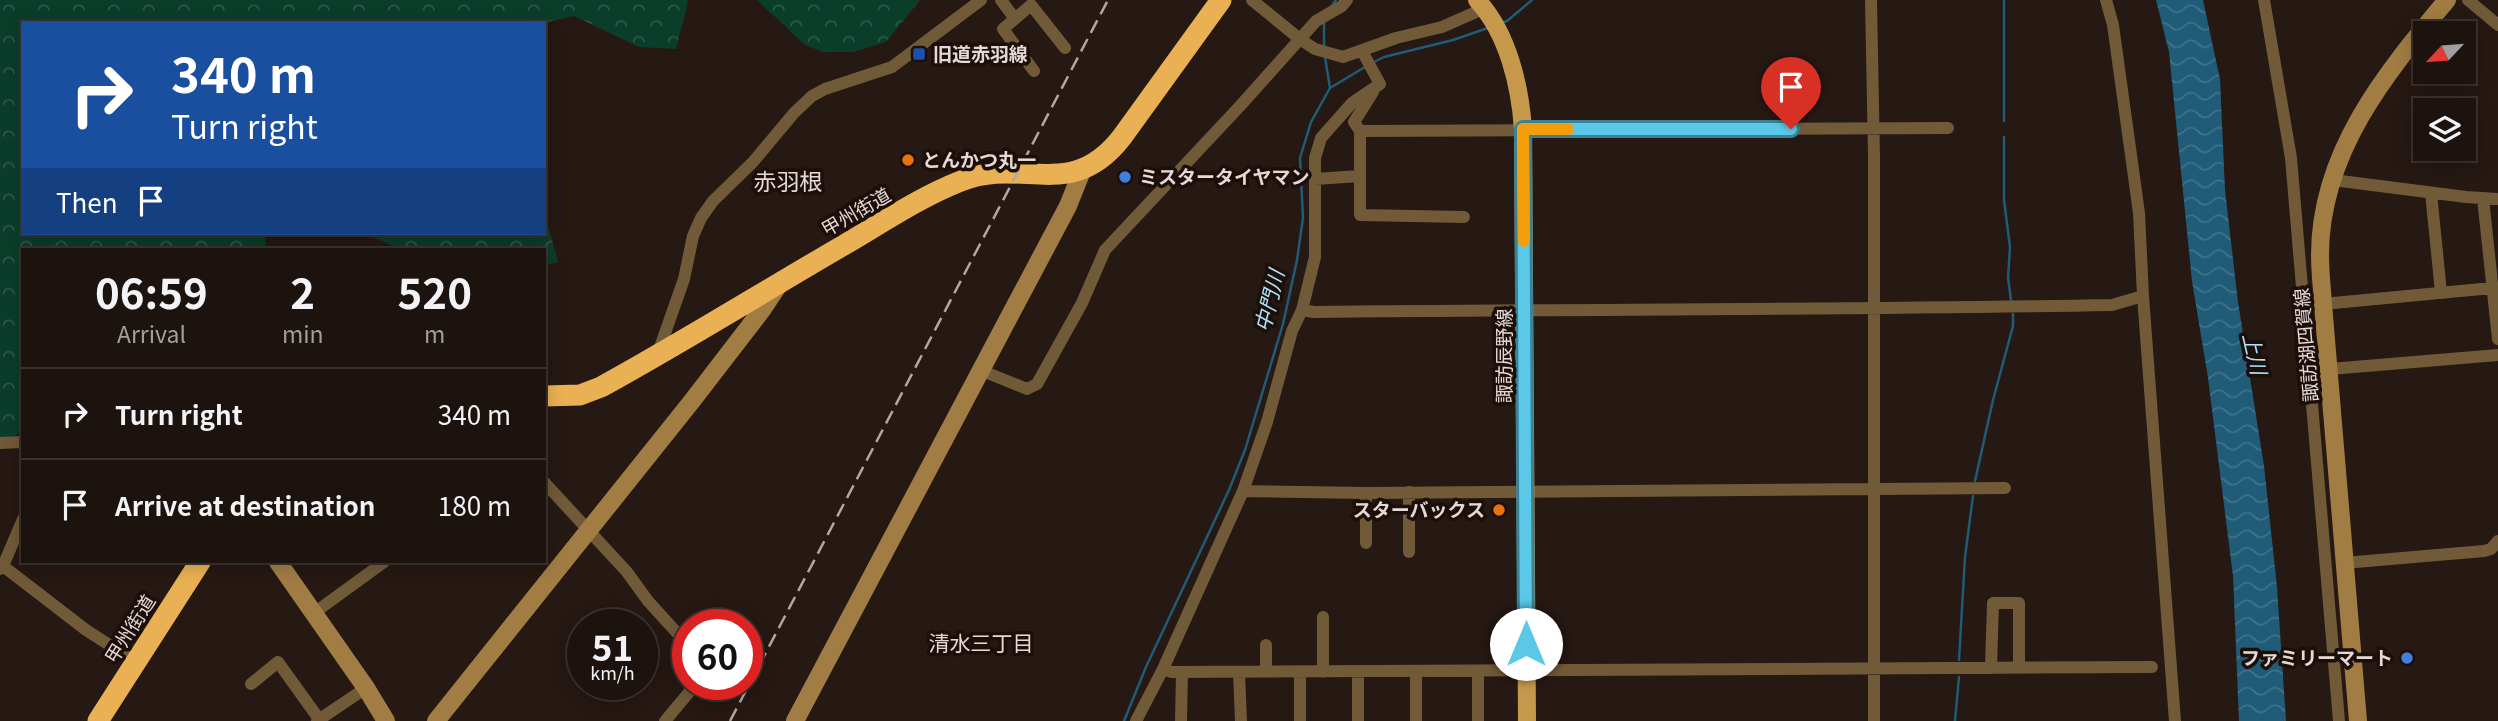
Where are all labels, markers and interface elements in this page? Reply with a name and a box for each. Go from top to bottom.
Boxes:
north arrow [2413,21,2476,84]
map controls [2413,21,2476,161]
text: 340 m [171,36,316,107]
place label: 旧道赤羽線 [933,39,1028,66]
marker: 旧道赤羽線 [911,46,927,62]
icon: right [56,49,147,140]
pin [1761,57,1821,129]
icon: arrive [1772,68,1810,106]
button: layers [2413,98,2476,161]
text: Turn right [171,102,318,148]
place label: とんかつ丸一 [922,145,1036,172]
marker: とんかつ丸一 [900,152,916,168]
place label: ミスタータイヤマン [1139,162,1309,189]
district label: 赤羽根 [754,163,823,197]
marker: ミスタータイヤマン [1117,169,1133,185]
street label: 甲州街道 [816,180,895,241]
icon: arrive [132,182,170,220]
text: Then [56,183,118,220]
text: 06:59 [95,260,208,321]
text: 2 [290,260,315,321]
text: 520 [398,260,472,321]
water label: 中門川 [1246,264,1291,335]
street label: 諏訪湖四賀線 [2286,287,2323,403]
street label: 諏訪辰野線 [1489,308,1516,404]
text: Arrival [117,316,186,350]
text: min [282,316,324,350]
text: m [424,316,445,350]
water label: 上川 [2237,330,2276,379]
icon: right [56,395,94,433]
text: Turn right [115,395,243,432]
text: 340 m [438,395,511,432]
icon: arrive [56,486,94,524]
text: Arrive at destination [115,486,376,523]
text: 180 m [438,486,511,523]
place label: スターバックス [1353,495,1485,522]
marker: スターバックス [1491,502,1507,518]
street label: 甲州街道 [97,589,160,668]
position arrow [1489,607,1563,681]
speed limit sign: 60 [672,609,763,700]
text: 51 [592,620,633,671]
district label: 清水三丁目 [929,627,1034,657]
place label: ファミリーマート [2241,643,2393,670]
marker: ファミリーマート [2399,650,2415,666]
text: km/h [590,659,635,685]

